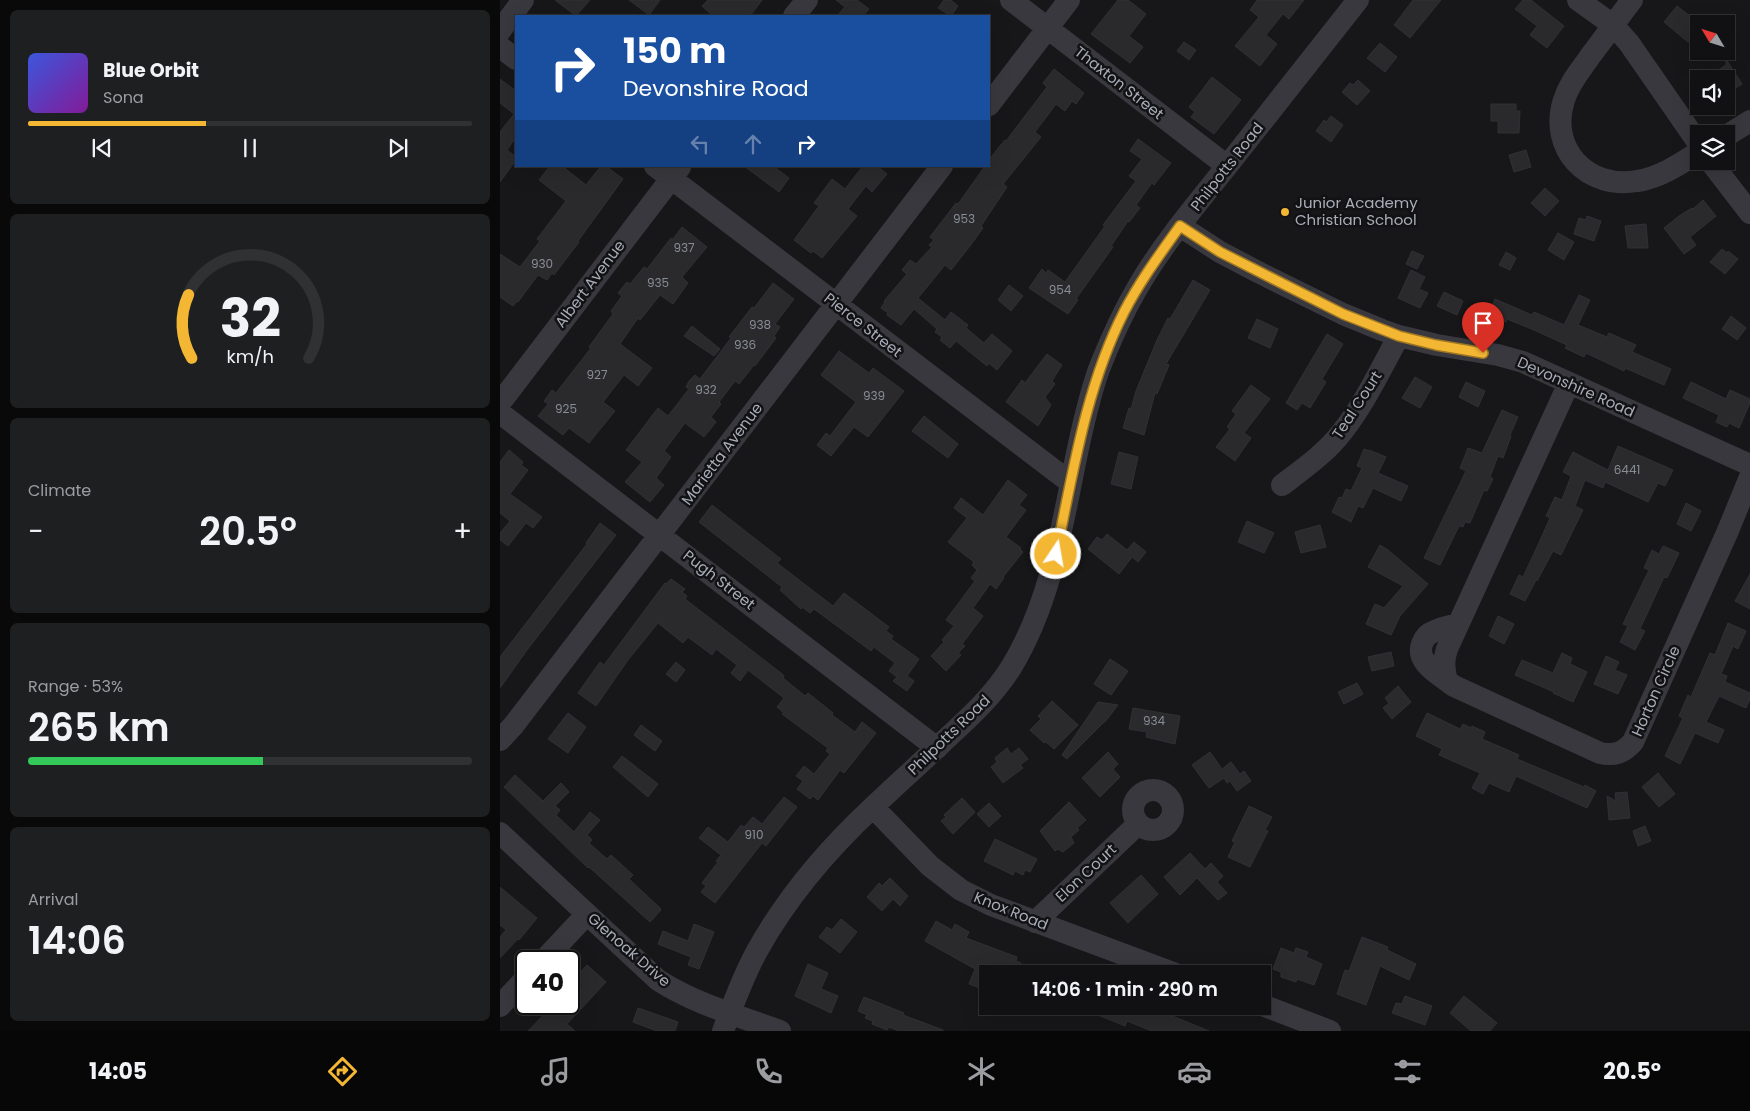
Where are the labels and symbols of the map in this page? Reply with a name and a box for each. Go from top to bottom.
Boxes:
north arrow [1690,15,1735,60]
street label: Thaxton Street [1070,41,1168,124]
street label: Philpotts Road [1185,118,1268,215]
place label: Junior Academy Christian School [1295,192,1418,230]
marker: Junior Academy Christian School [1279,206,1291,218]
house number: 953 [953,210,975,227]
street label: Albert Avenue [550,236,629,332]
house number: 937 [673,239,695,256]
house number: 930 [531,255,553,272]
house number: 935 [647,274,669,291]
house number: 954 [1049,281,1072,298]
street label: Pierce Street [820,288,907,362]
pin [1462,302,1504,353]
house number: 938 [749,316,771,333]
house number: 936 [734,336,756,353]
street label: Devonshire Road [1514,351,1638,422]
house number: 927 [586,366,608,383]
street label: Teal Court [1327,367,1386,443]
house number: 932 [695,381,717,398]
house number: 939 [863,387,885,404]
street label: Marietta Avenue [676,398,767,509]
house number: 925 [555,400,577,417]
house number: 6441 [1614,461,1640,478]
position arrow [1029,527,1081,579]
street label: Pugh Street [679,545,760,614]
street label: Horton Circle [1626,642,1685,739]
street label: Philpotts Road [903,690,994,779]
house number: 934 [1143,712,1166,729]
house number: 910 [745,826,763,843]
street label: Elon Court [1051,839,1121,906]
street label: Knox Road [971,886,1051,935]
street label: Glenoak Drive [583,908,675,991]
speed limit sign: 40 [515,950,580,1015]

